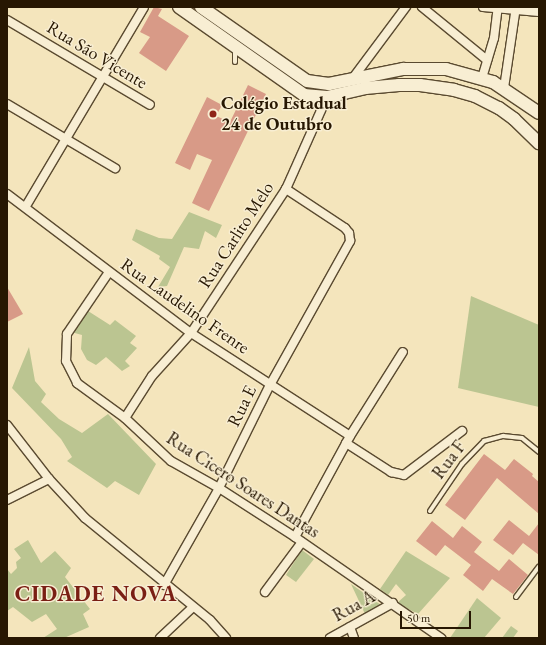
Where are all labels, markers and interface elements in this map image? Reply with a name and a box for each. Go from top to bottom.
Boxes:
street label: Rua São Vicente [43,17,151,93]
place label: Colégio Estadual 24 de Outubro [221,93,347,136]
marker: Colégio Estadual 24 de Outubro [208,109,218,119]
street label: Rua Carlito Melo [194,178,278,292]
street label: Rua Laudelino Frenre [117,254,253,358]
street label: Rua E [223,382,261,430]
street label: Rua Cicero Soares Dantas [162,427,324,543]
street label: Rua F [428,437,470,483]
district label: CIDADE NOVA [15,581,177,607]
street label: Rua A [329,586,379,626]
scale bar [402,603,473,629]
text: 50 m [407,610,430,626]

